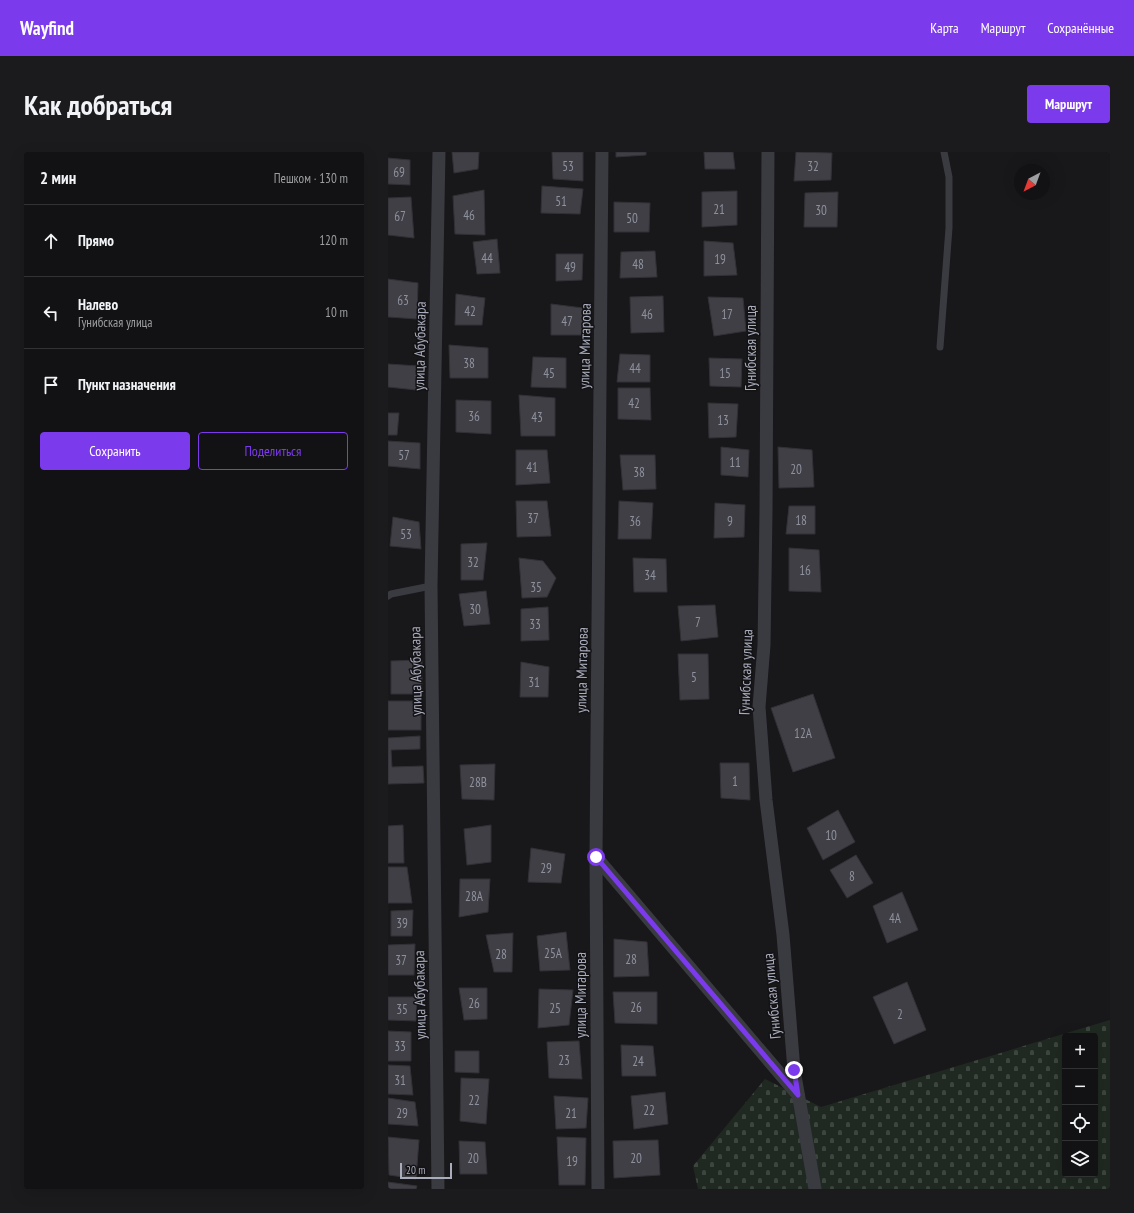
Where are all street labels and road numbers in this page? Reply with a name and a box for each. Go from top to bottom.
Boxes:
street label: улица Абубакара [409,301,430,391]
street label: улица Митарова [574,303,595,389]
street label: Гунибская улица [741,305,760,391]
street label: улица Абубакара [405,626,426,716]
street label: улица Митарова [571,627,592,713]
street label: Гунибская улица [735,629,756,715]
street label: улица Абубакара [409,950,430,1040]
street label: улица Митарова [571,952,590,1038]
street label: Гунибская улица [758,952,785,1040]

